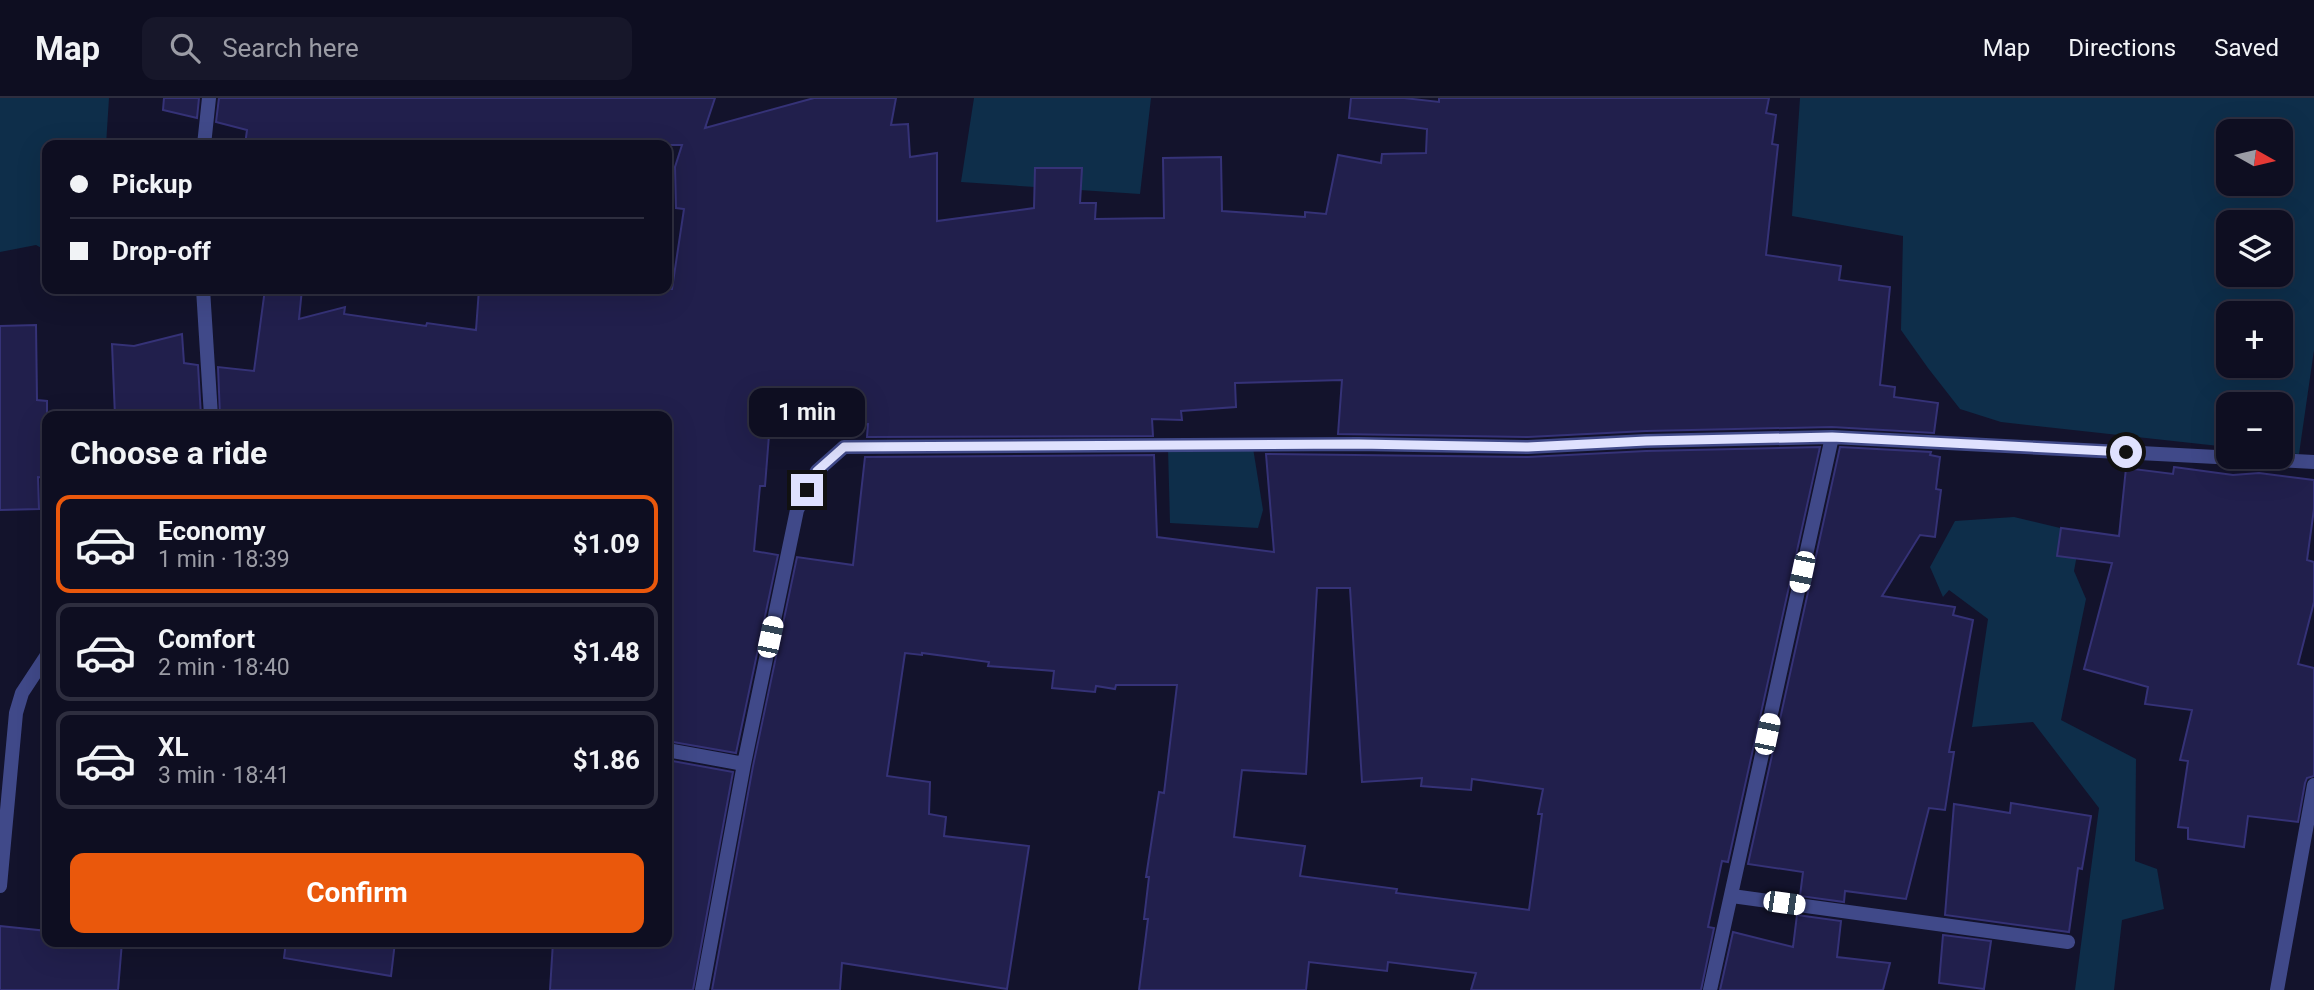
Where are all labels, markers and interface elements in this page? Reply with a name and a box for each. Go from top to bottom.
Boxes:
search box [142,17,632,80]
text: Map [35,29,100,68]
icon: search [166,29,204,67]
text: Search here [222,33,359,63]
text: Map [1983,34,2030,62]
text: Directions [2068,34,2176,62]
text: Saved [2214,34,2279,62]
north arrow [2216,119,2292,196]
map controls [2216,119,2293,469]
text: Pickup [112,169,192,199]
button: layers [2216,210,2293,287]
text: Drop-off [112,236,211,266]
button: + [2216,301,2293,378]
callout: 1 min [749,388,865,438]
button: − [2216,392,2293,469]
text: 1 min [778,399,836,426]
text: Choose a ride [70,434,267,472]
route start [2110,436,2142,468]
route end [791,474,823,506]
icon: car [74,513,137,576]
text: Economy [158,516,265,546]
text: $1.09 [573,529,640,559]
text: 1 min · 18:39 [158,546,290,573]
car [1788,549,1817,595]
car [756,614,785,660]
icon: car [74,621,137,684]
text: Comfort [158,624,255,654]
text: $1.48 [573,637,640,667]
text: 2 min · 18:40 [158,654,290,681]
car [1753,711,1782,757]
icon: car [74,729,137,792]
text: XL [158,732,189,762]
text: $1.86 [573,745,640,775]
text: 3 min · 18:41 [158,762,290,789]
button: Confirm [70,853,644,933]
car [1762,890,1807,916]

